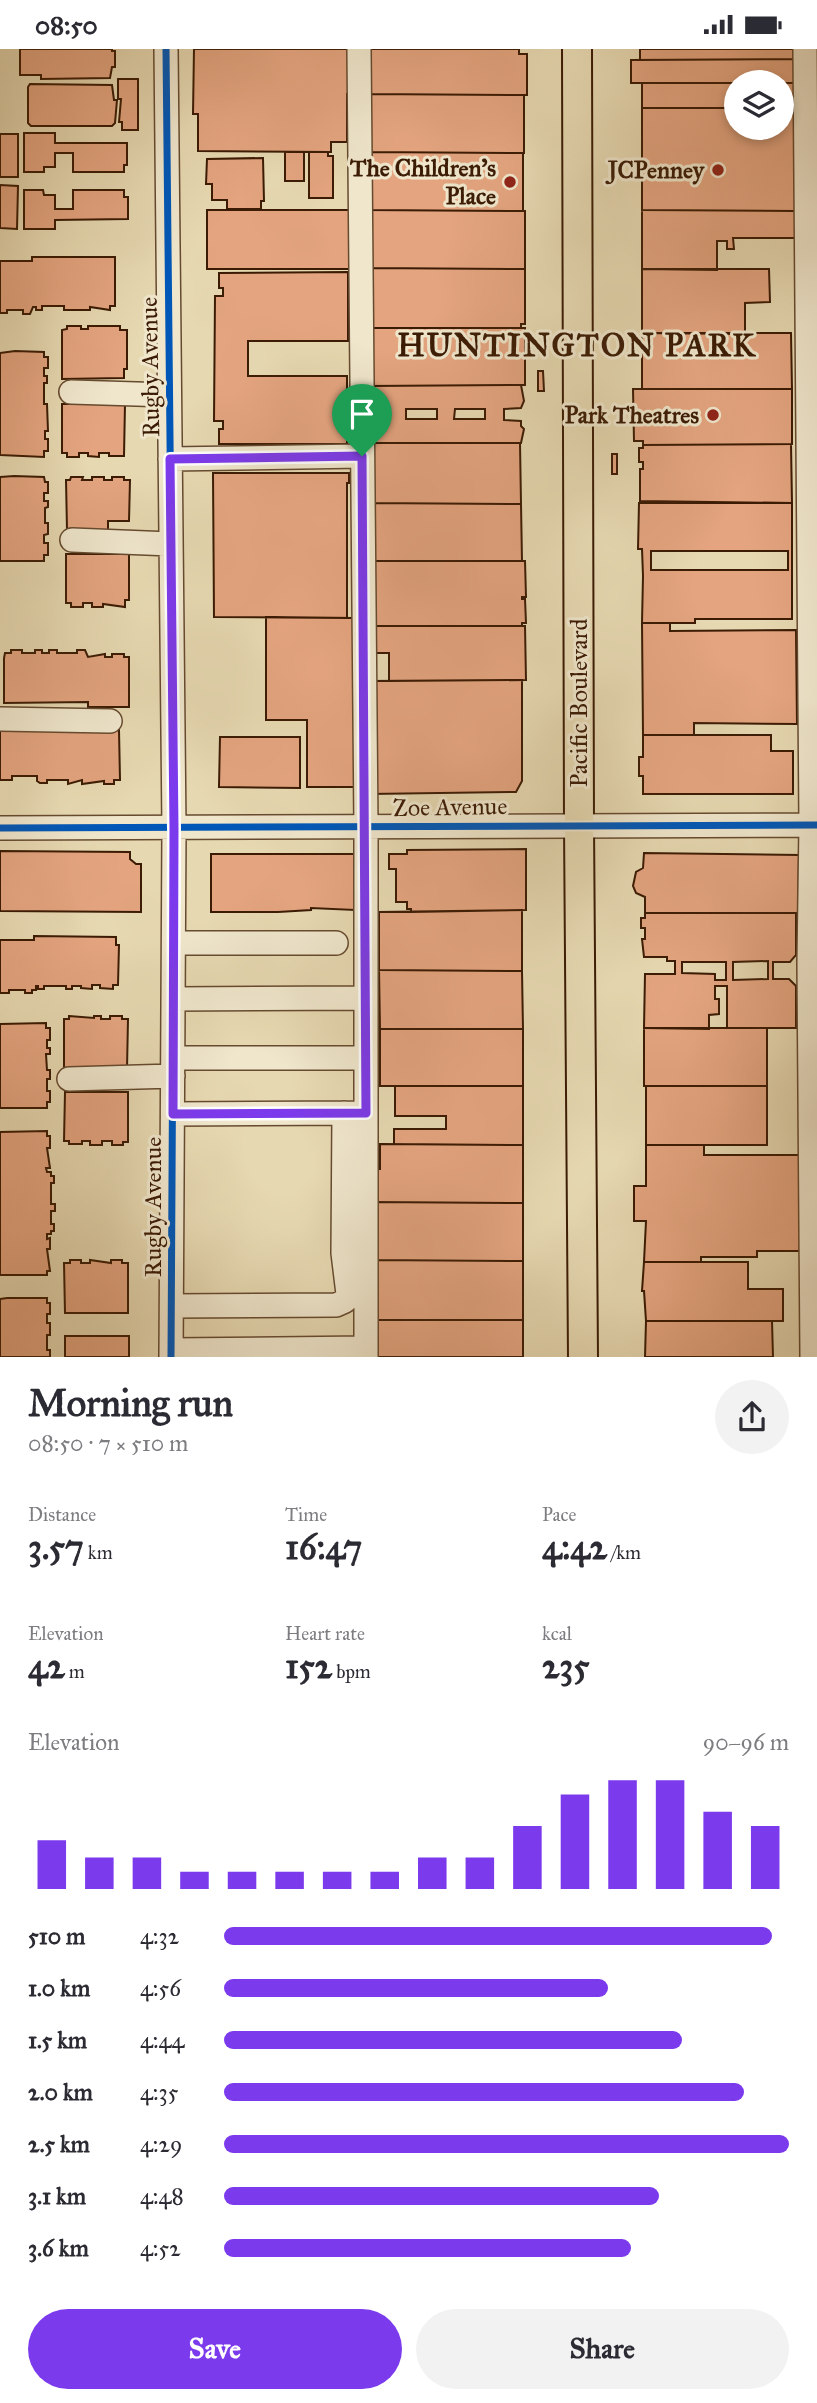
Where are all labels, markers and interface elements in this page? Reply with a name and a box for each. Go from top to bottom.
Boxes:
text: 08:50 [35,9,98,41]
map controls [724,70,794,140]
button: layers [724,70,794,140]
place label: The Children's Place [349,153,496,211]
place label: JCPenney [605,155,706,185]
marker: JCPenney [710,162,726,178]
marker: The Children's Place [502,174,518,190]
street label: Rugby Avenue [134,297,166,437]
district label: HUNTINGTON PARK [397,326,757,365]
pin [332,384,392,456]
icon: arrive [343,395,381,433]
place label: Park Theatres [565,400,699,430]
marker: Park Theatres [705,407,721,423]
street label: Pacific Boulevard [564,618,594,788]
street label: Zoe Avenue [393,791,507,823]
street label: Rugby Avenue [138,1137,168,1277]
text: Morning run [28,1380,233,1426]
button: share [715,1380,789,1454]
text: 08:50 · 7 × 510 m [28,1429,188,1457]
text: Distance [28,1503,96,1526]
text: Time [285,1503,327,1526]
text: Pace [542,1503,576,1526]
text: 3.57 [28,1526,84,1569]
text: 16:47 [285,1526,362,1569]
text: 4:42 [542,1526,607,1569]
text: km [84,1541,113,1564]
text: /km [607,1541,641,1564]
text: Elevation [28,1622,103,1645]
text: Heart rate [285,1622,365,1645]
text: kcal [542,1622,572,1645]
text: 42 [28,1645,65,1688]
text: 152 [285,1645,332,1688]
text: 235 [542,1645,590,1688]
text: m [65,1660,85,1683]
text: bpm [332,1660,371,1683]
text: Elevation [28,1728,119,1756]
text: 90–96 m [703,1728,789,1756]
text: 510 m [28,1922,85,1950]
text: 4:32 [140,1922,179,1950]
text: 1.0 km [28,1974,90,2002]
text: 4:56 [140,1974,181,2002]
text: 1.5 km [28,2026,87,2054]
text: 4:44 [140,2026,184,2054]
text: 2.0 km [28,2078,93,2106]
text: 4:35 [140,2078,179,2106]
text: 2.5 km [28,2130,90,2158]
text: 4:29 [140,2130,182,2158]
text: 3.1 km [28,2182,86,2210]
text: 4:48 [140,2182,184,2210]
text: 3.6 km [28,2234,89,2262]
text: 4:52 [140,2234,181,2262]
button: Save [28,2309,402,2389]
button: Share [416,2309,789,2389]

